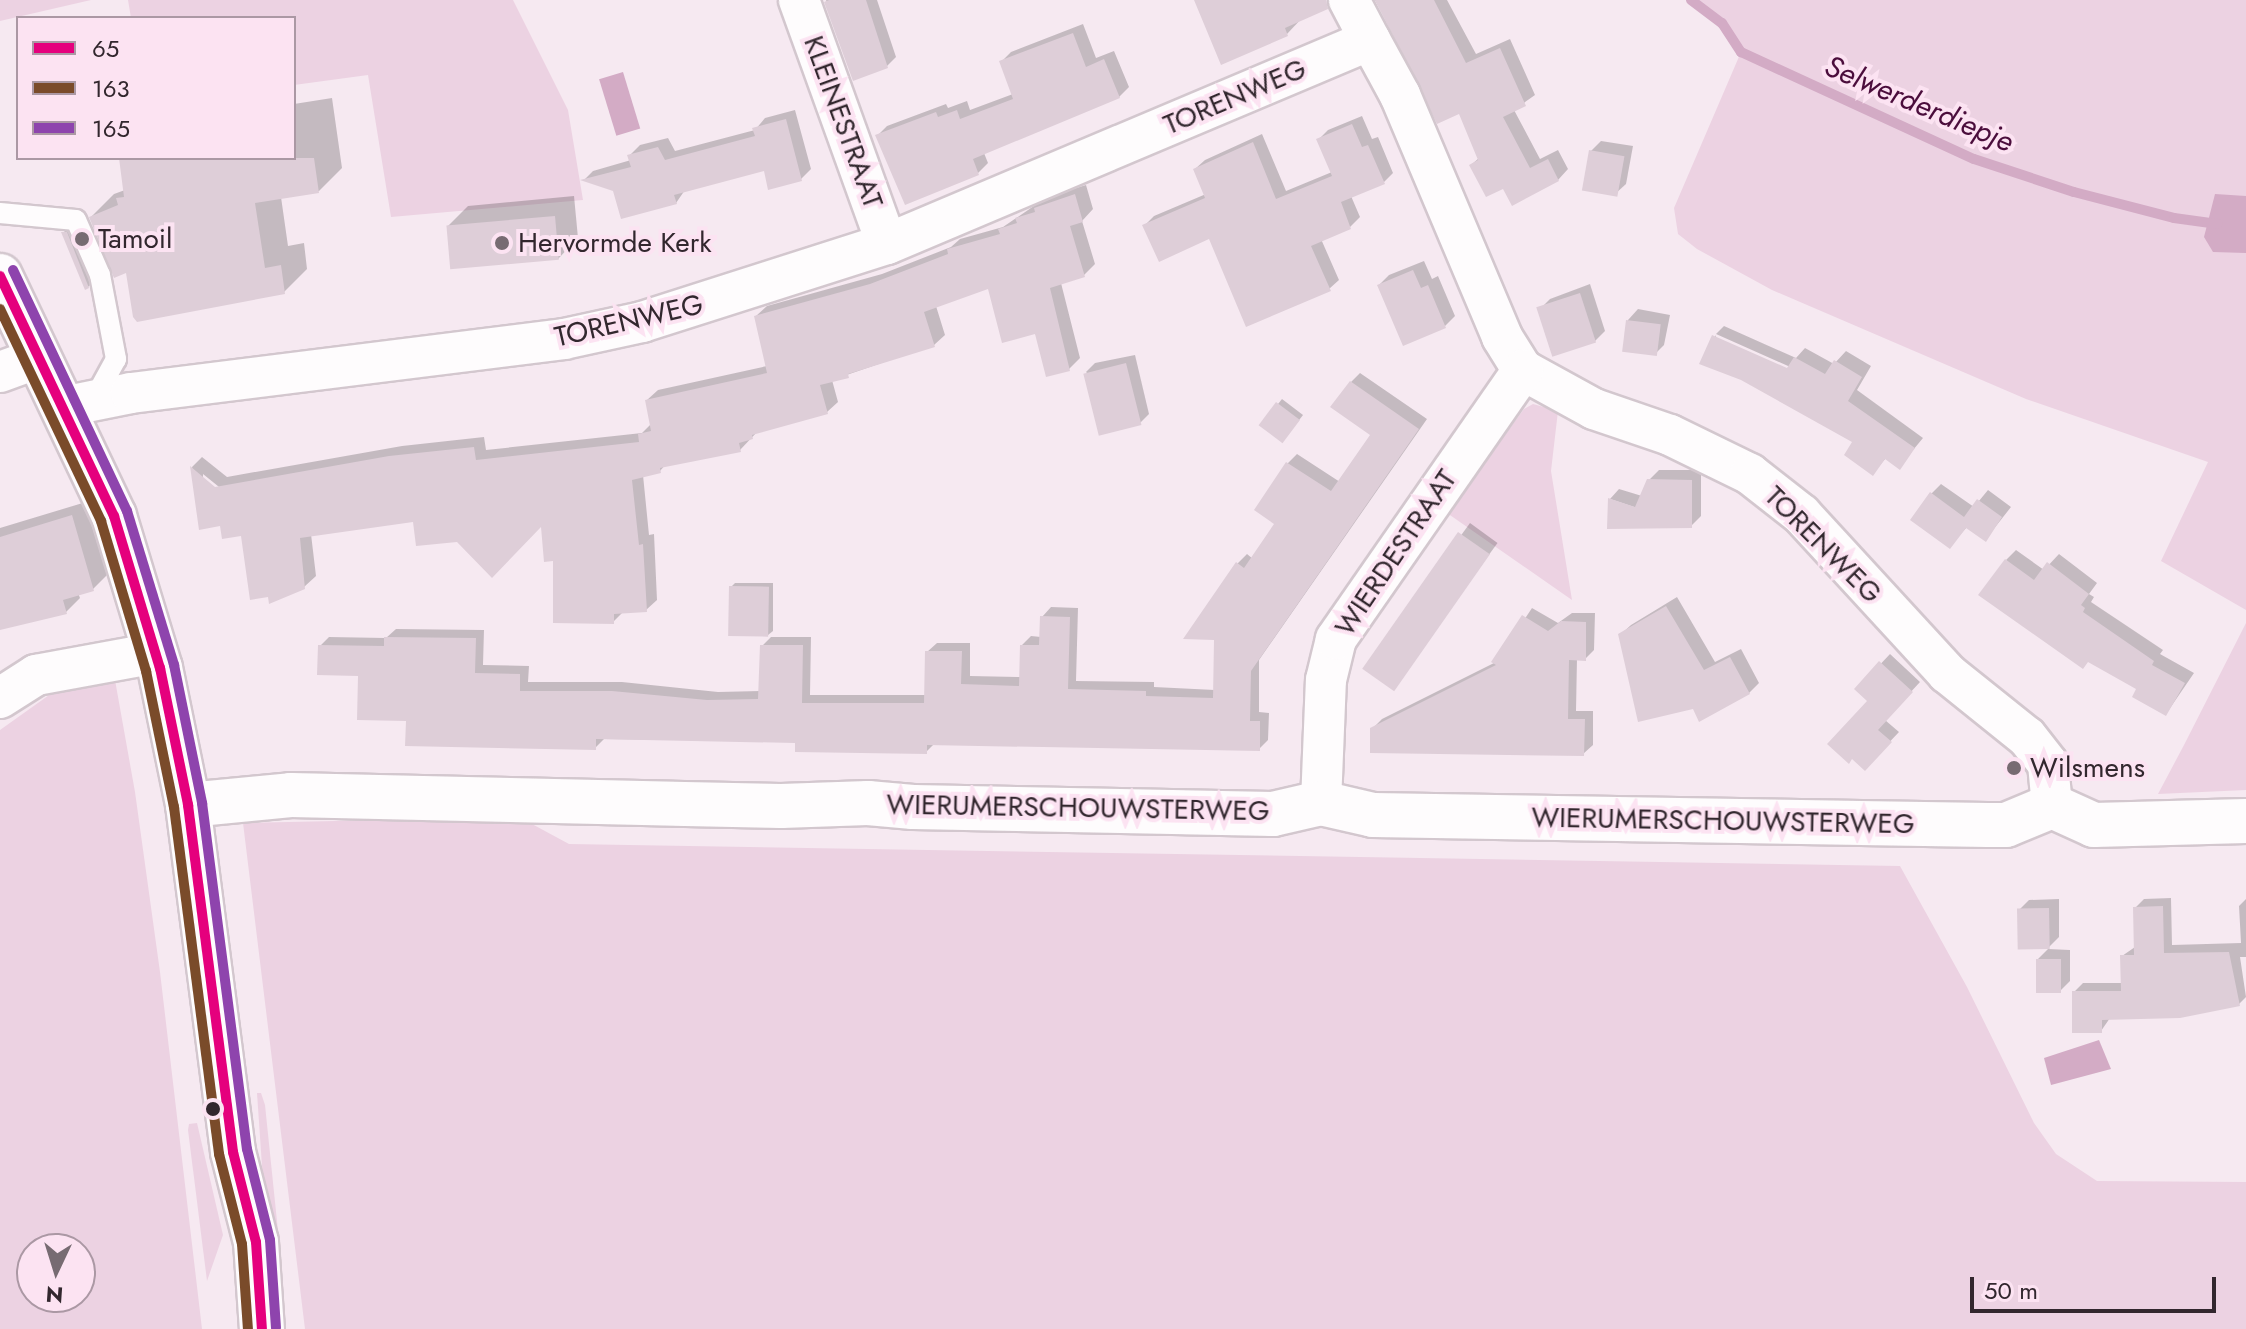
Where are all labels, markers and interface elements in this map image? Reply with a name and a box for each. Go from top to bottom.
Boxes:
legend [16,16,296,160]
text: 65 [92,31,119,66]
street label: KLEINESTRAAT [796,31,890,213]
water label: Selwerderdiepje [1819,48,2019,160]
street label: TORENWEG [1159,52,1311,142]
text: 163 [92,71,130,106]
text: 165 [92,111,130,146]
place label: Tamoil [98,222,173,256]
place label: Hervormde Kerk [518,226,712,260]
marker: Tamoil [73,230,91,248]
marker: Hervormde Kerk [493,234,511,252]
street label: TORENWEG [551,288,707,354]
street label: WIERDESTRAAT [1328,464,1464,642]
street label: TORENWEG [1758,480,1888,610]
place label: Wilsmens [2030,751,2145,785]
marker: Wilsmens [2005,759,2023,777]
street label: WIERUMERSCHOUWSTERWEG [886,788,1270,828]
street label: WIERUMERSCHOUWSTERWEG [1531,801,1915,841]
unlabelled marker [205,1101,221,1117]
north arrow [16,1233,96,1313]
scale bar [1974,1261,2220,1311]
text: 50 m [1984,1273,2038,1308]
text: N [45,1278,64,1312]

